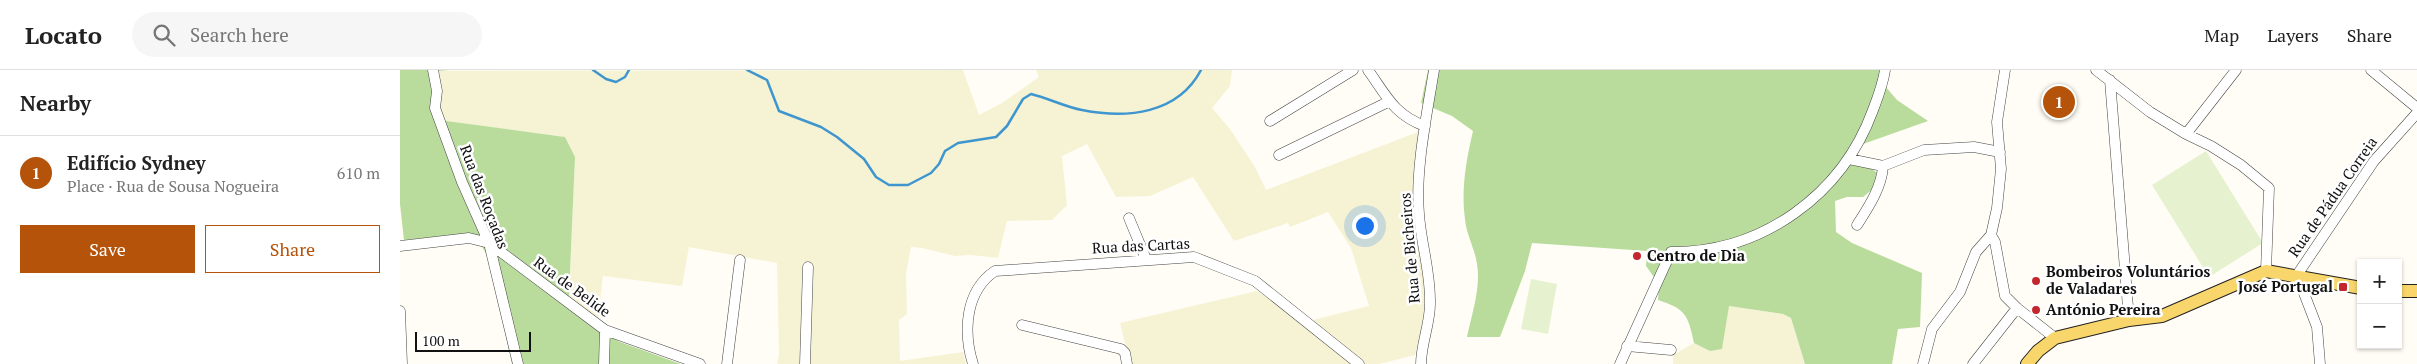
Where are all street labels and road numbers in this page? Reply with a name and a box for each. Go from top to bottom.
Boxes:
street label: Rua de Pádua Correia [2283,132,2381,260]
street label: Rua das Roçadas [456,142,514,252]
street label: Rua de Bicheiros [1394,192,1424,304]
street label: Rua das Cartas [1091,232,1190,258]
street label: Rua de Belide [530,251,615,321]

